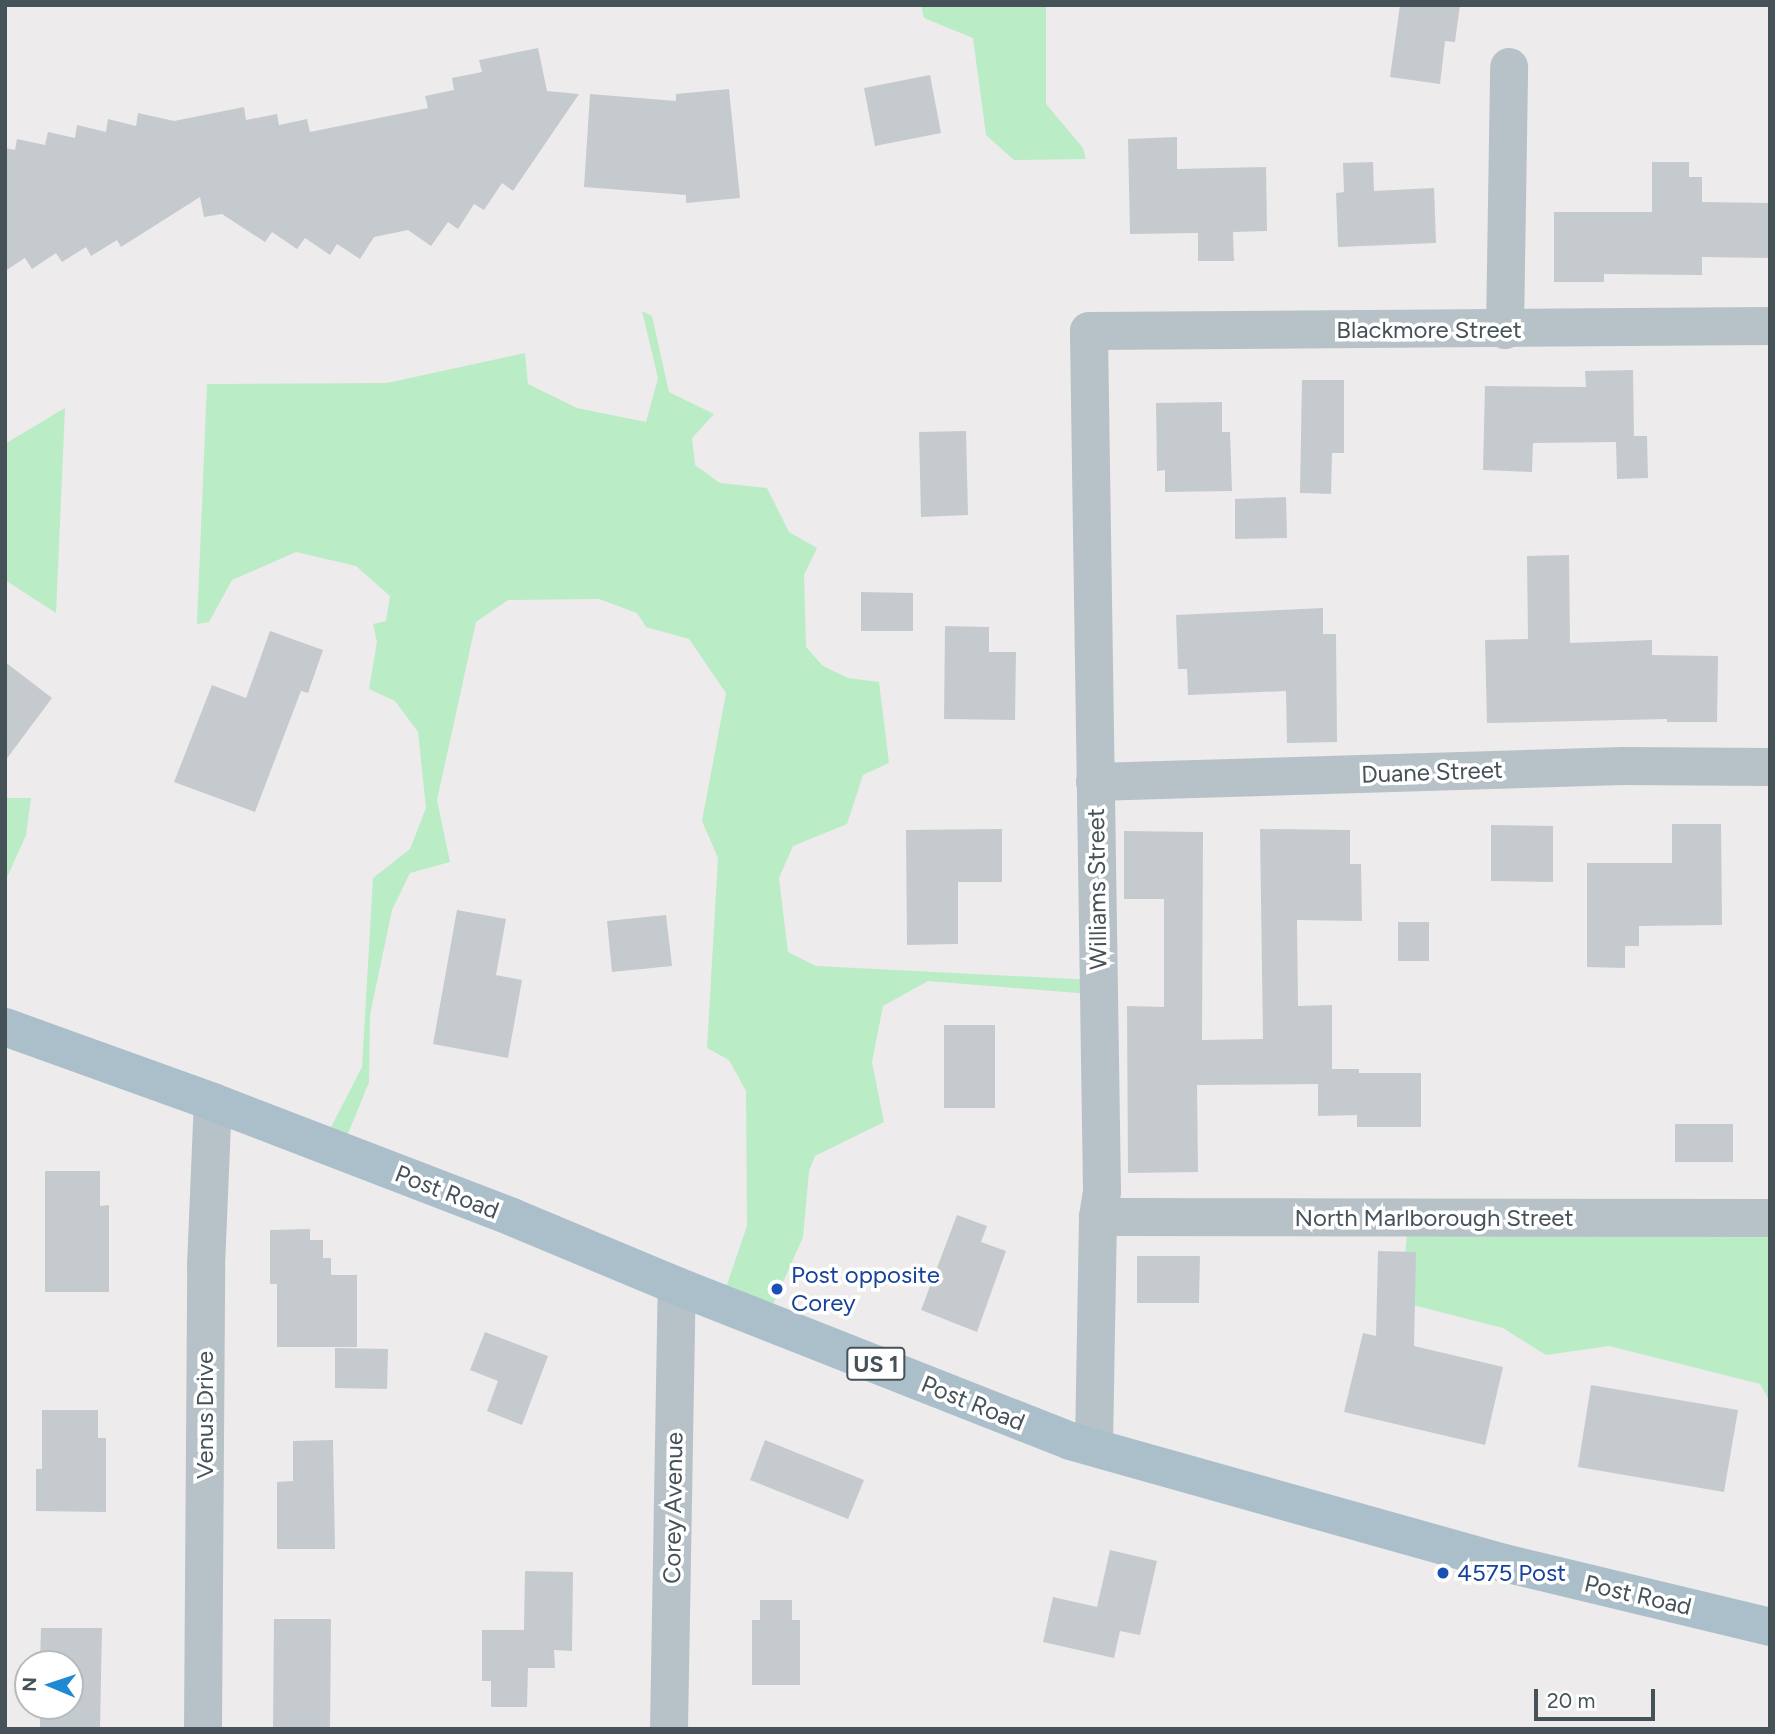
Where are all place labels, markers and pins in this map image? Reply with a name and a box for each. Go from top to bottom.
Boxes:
place label: Post opposite Corey [791,1261,940,1317]
marker: Post opposite Corey [769,1281,785,1297]
place label: 4575 Post [1457,1559,1566,1587]
marker: 4575 Post [1435,1565,1451,1581]

